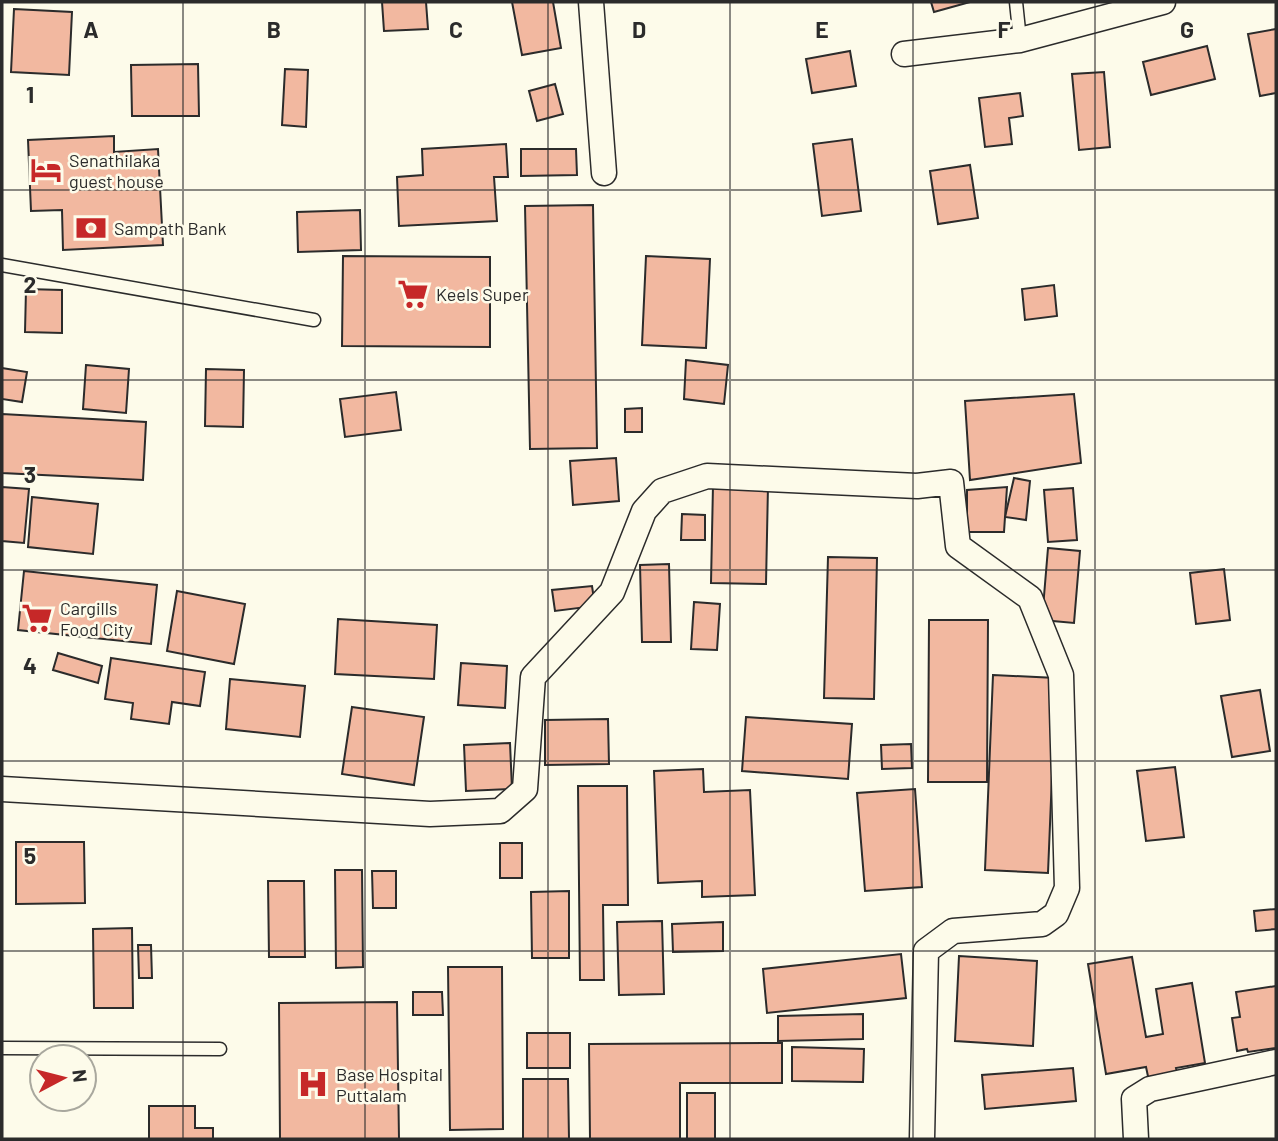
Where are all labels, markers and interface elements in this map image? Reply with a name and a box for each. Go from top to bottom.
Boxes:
text: A [83,15,99,43]
text: B [267,15,281,43]
text: C [449,15,463,43]
text: D [632,15,646,43]
text: E [815,15,829,43]
text: F [998,15,1011,43]
text: G [1180,15,1194,43]
text: 1 [26,80,34,108]
place label: Senathilaka guest house [69,149,164,192]
hotel icon: Senathilaka guest house [29,153,63,187]
bank icon: Sampath Bank [74,211,108,245]
place label: Sampath Bank [114,217,227,239]
text: 2 [24,270,36,298]
supermarket icon: Keels Super [396,277,430,311]
place label: Keels Super [436,283,529,305]
text: 3 [24,460,36,488]
place label: Cargills Food City [60,597,133,640]
supermarket icon: Cargills Food City [20,601,54,635]
text: 4 [23,651,37,679]
text: 5 [24,841,36,869]
north arrow [28,1043,98,1113]
place label: Base Hospital Puttalam [336,1063,443,1106]
hospital icon: Base Hospital Puttalam [296,1067,330,1101]
text: N [68,1068,93,1084]

